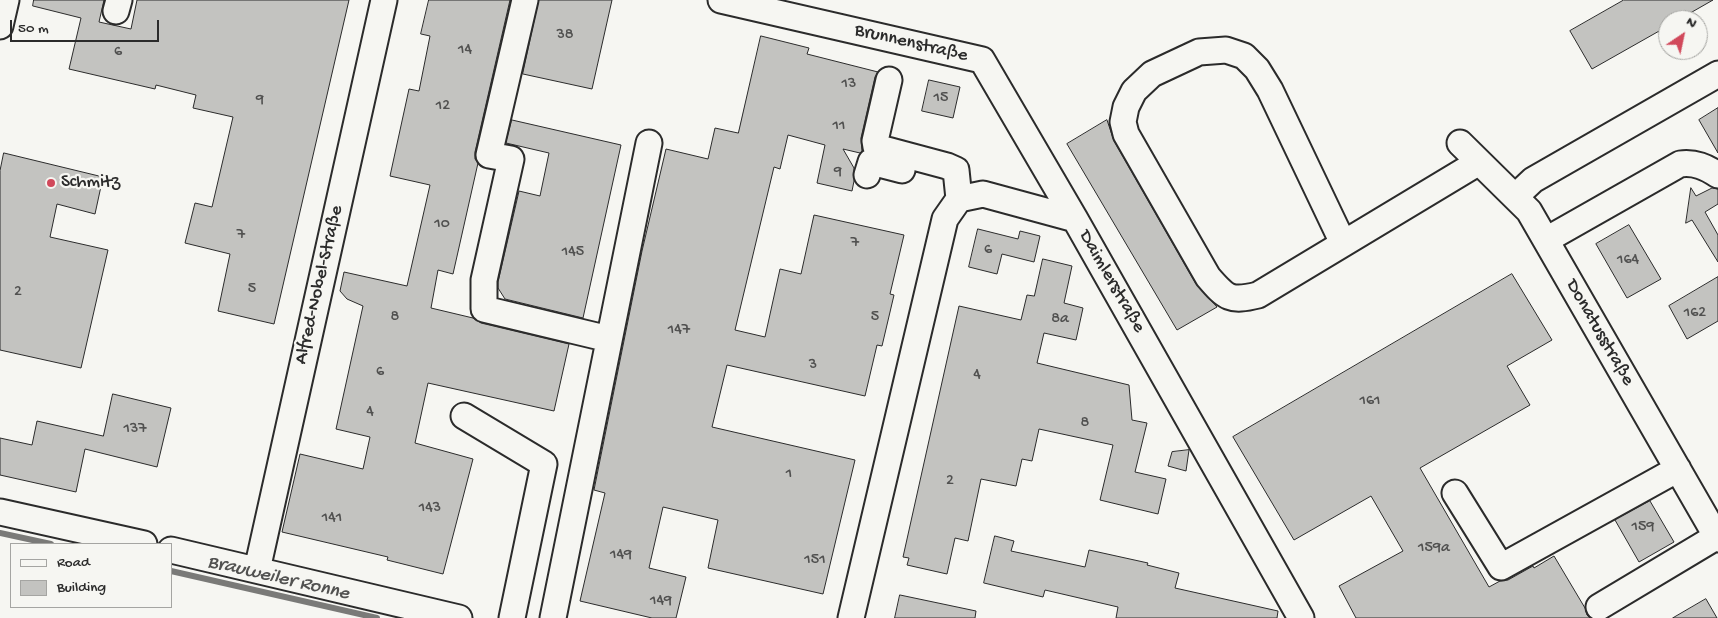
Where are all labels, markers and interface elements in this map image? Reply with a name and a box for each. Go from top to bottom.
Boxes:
scale bar [12,10,161,42]
north arrow [1658,10,1708,60]
text: N [1683,13,1700,33]
text: 50 m [18,20,49,38]
street label: Brunnenstraße [852,20,970,68]
house number: 38 [556,26,574,46]
house number: 14 [458,41,472,61]
house number: 6 [114,43,122,63]
house number: 13 [842,75,856,95]
house number: 15 [934,89,948,109]
house number: 9 [256,91,264,111]
house number: 12 [436,97,450,117]
house number: 11 [833,117,845,137]
house number: 9 [834,163,842,183]
place label: Schmitz [61,172,120,194]
marker: Schmitz [45,177,57,189]
street label: Alfred-Nobel-Straße [291,203,349,367]
house number: 10 [434,215,450,235]
house number: 7 [237,226,245,246]
street label: Daimlerstraße [1072,227,1150,337]
house number: 7 [851,234,859,254]
house number: 6 [984,241,992,261]
house number: 145 [562,243,584,263]
house number: 164 [1617,251,1639,271]
street label: Donatusstraße [1559,276,1639,390]
house number: 5 [248,280,256,300]
house number: 2 [14,283,22,303]
house number: 162 [1684,304,1706,324]
house number: 8 [391,308,399,328]
house number: 5 [871,308,879,328]
house number: 8a [1051,310,1069,330]
house number: 147 [668,321,690,341]
house number: 3 [809,356,817,376]
house number: 6 [376,363,384,383]
house number: 4 [973,366,981,386]
house number: 161 [1359,392,1381,412]
house number: 4 [366,403,374,423]
house number: 8 [1081,414,1089,434]
house number: 137 [123,420,147,440]
house number: 1 [786,465,792,485]
house number: 2 [946,472,954,492]
house number: 143 [419,499,441,519]
house number: 141 [322,509,342,529]
house number: 159 [1632,518,1654,538]
house number: 159a [1418,539,1450,559]
legend [10,543,172,608]
house number: 149 [610,546,632,566]
water label: Brauweiler Ronne [205,551,351,607]
house number: 151 [804,551,826,571]
text: Road [57,554,90,572]
text: Building [57,579,106,597]
house number: 149 [650,592,672,612]

